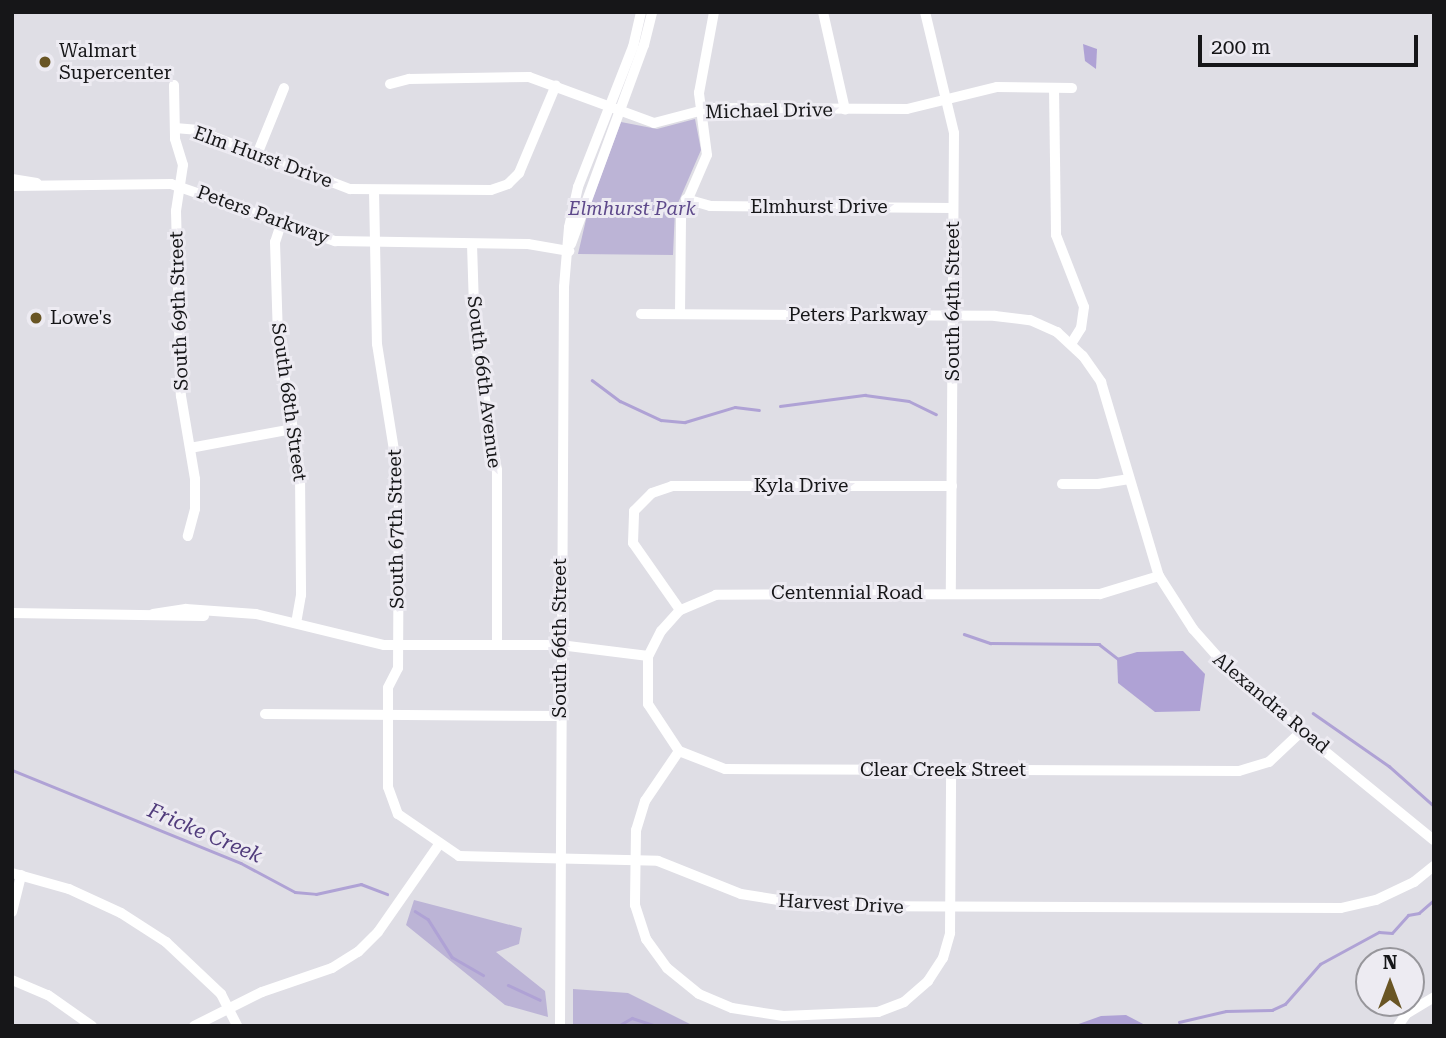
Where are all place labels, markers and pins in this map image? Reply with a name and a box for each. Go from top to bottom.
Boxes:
place label: Walmart Supercenter [59,40,172,84]
marker: Walmart Supercenter [37,54,53,70]
place label: Lowe's [50,307,111,329]
marker: Lowe's [28,310,44,326]

